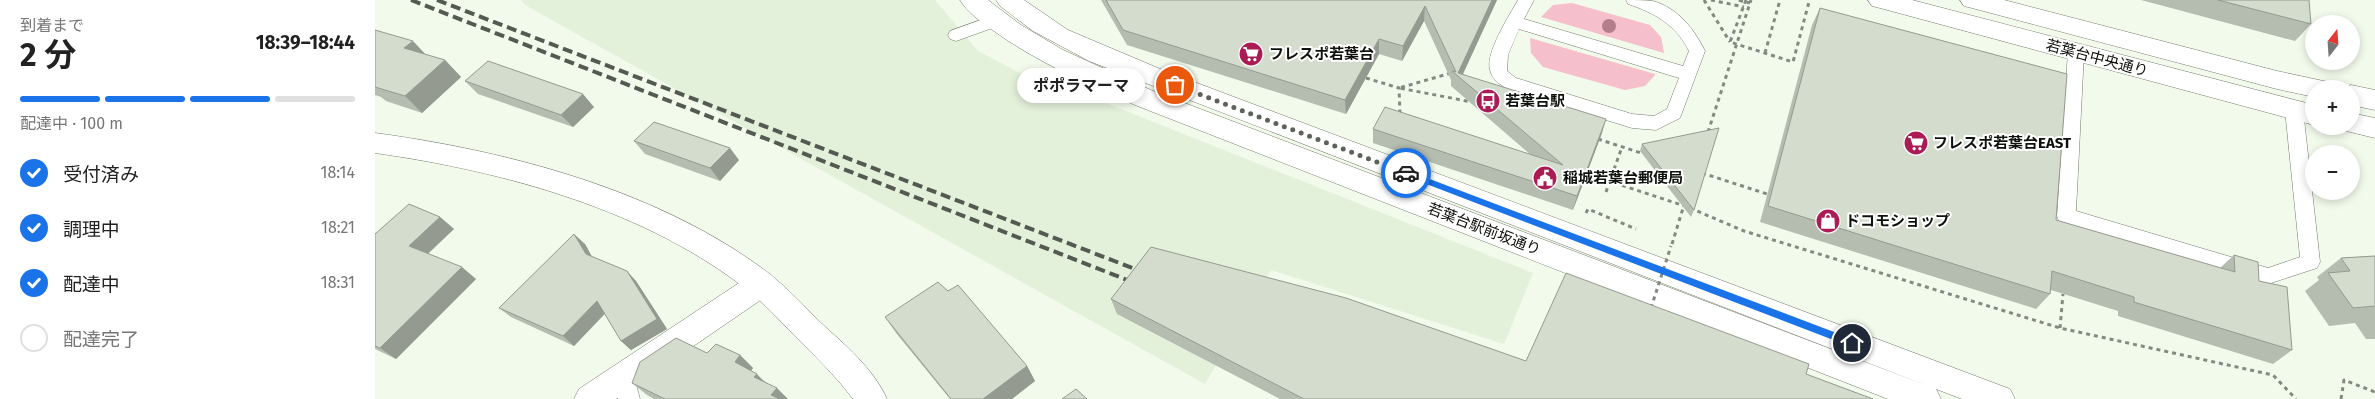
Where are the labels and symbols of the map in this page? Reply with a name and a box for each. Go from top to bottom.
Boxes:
north arrow [2305,15,2360,70]
street label: 若葉台中央通り [2044,36,2150,80]
supermarket icon: フレスポ若葉台 [1238,41,1264,67]
place label: フレスポ若葉台 [1269,45,1374,63]
pin [1154,64,1196,106]
callout: ポポラマーマ [1017,68,1145,102]
bus stop icon: 若葉台駅 [1475,88,1501,114]
place label: 若葉台駅 [1505,92,1565,110]
supermarket icon: フレスポ若葉台EAST [1903,130,1929,156]
place label: フレスポ若葉台EAST [1933,134,2072,152]
courier [1381,148,1431,198]
public building icon: 稲城若葉台郵便局 [1532,165,1558,191]
place label: 稲城若葉台郵便局 [1563,169,1683,187]
street label: 若葉台駅前坂通り [1425,199,1543,259]
shop icon: ドコモショップ [1815,208,1841,234]
place label: ドコモショップ [1845,212,1950,230]
pin [1831,322,1873,364]

